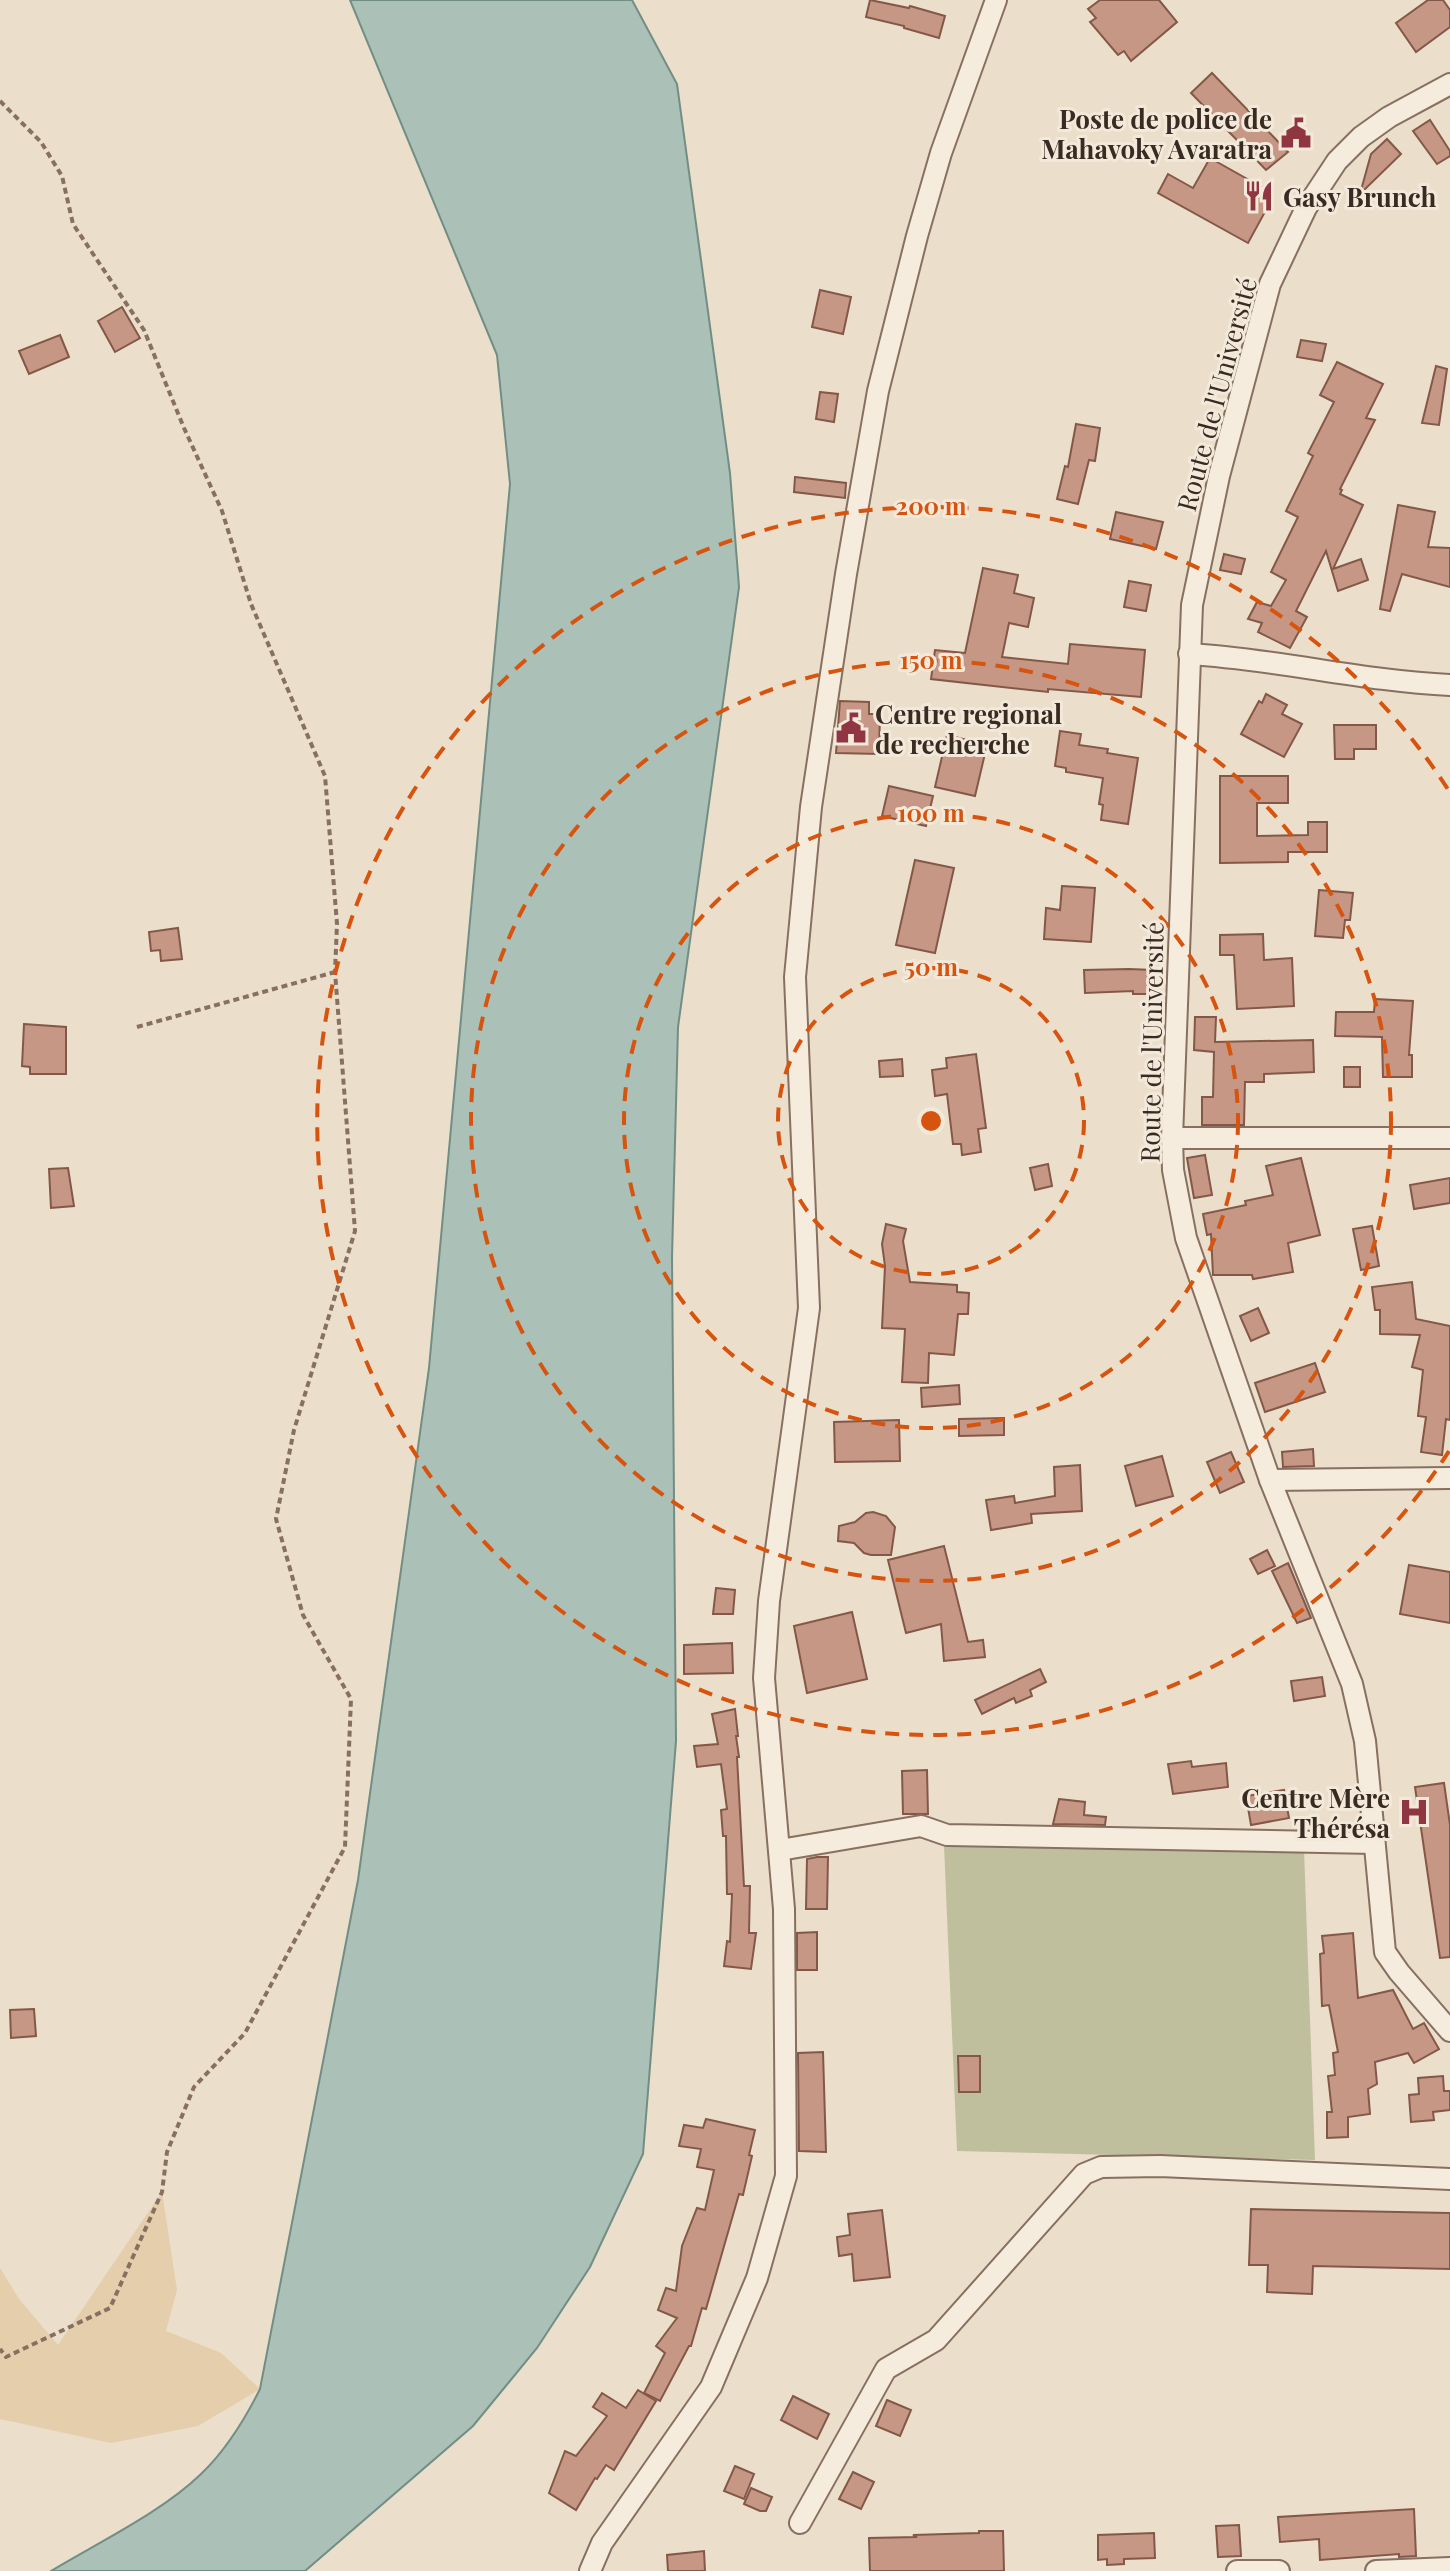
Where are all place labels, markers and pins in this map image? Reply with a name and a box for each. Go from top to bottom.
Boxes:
place label: Poste de police de Mahavoky Avaratra [1041,101,1273,166]
public building icon: Poste de police de Mahavoky Avaratra [1279,116,1313,150]
restaurant icon: Gasy Brunch [1242,179,1276,213]
place label: Gasy Brunch [1283,179,1437,214]
place label: Centre regional de recherche [875,696,1062,761]
public building icon: Centre regional de recherche [834,711,868,745]
centre of rings [917,1107,945,1135]
place label: Centre Mère Thérésa [1241,1780,1391,1845]
hospital icon: Centre Mère Thérésa [1397,1795,1431,1829]

